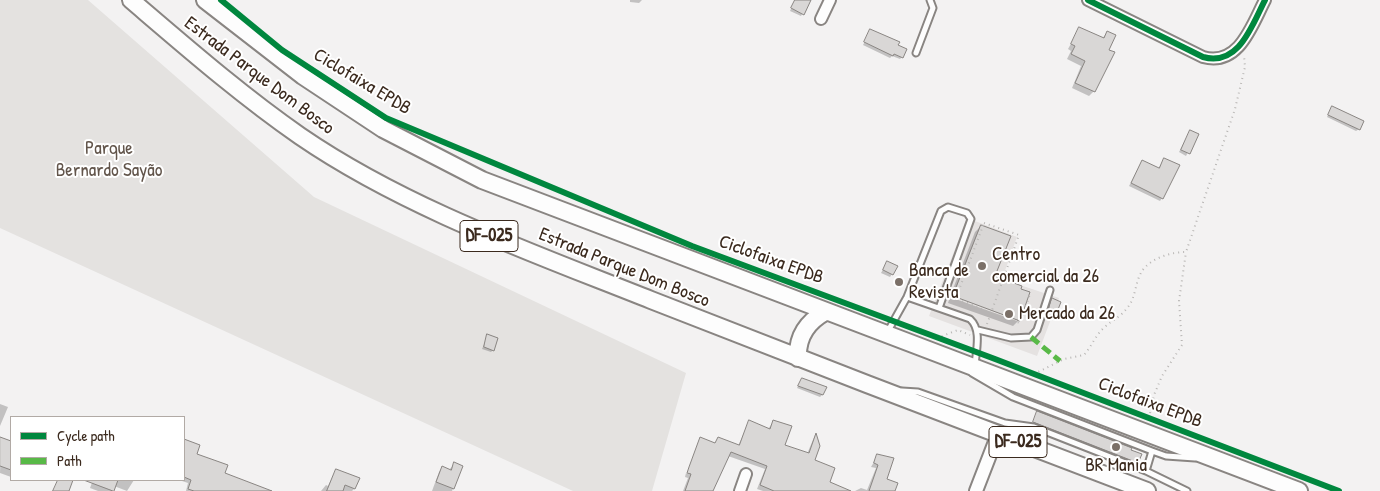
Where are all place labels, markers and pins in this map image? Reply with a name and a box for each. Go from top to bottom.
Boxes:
place label: Centro comercial da 26 [992,244,1099,288]
place label: Banca de Revista [909,260,969,304]
marker: Centro comercial da 26 [976,260,988,272]
marker: Banca de Revista [893,276,905,288]
place label: Mercado da 26 [1019,303,1115,325]
marker: Mercado da 26 [1003,308,1015,320]
marker: BR Mania [1110,441,1122,453]
place label: BR Mania [1085,455,1147,477]

